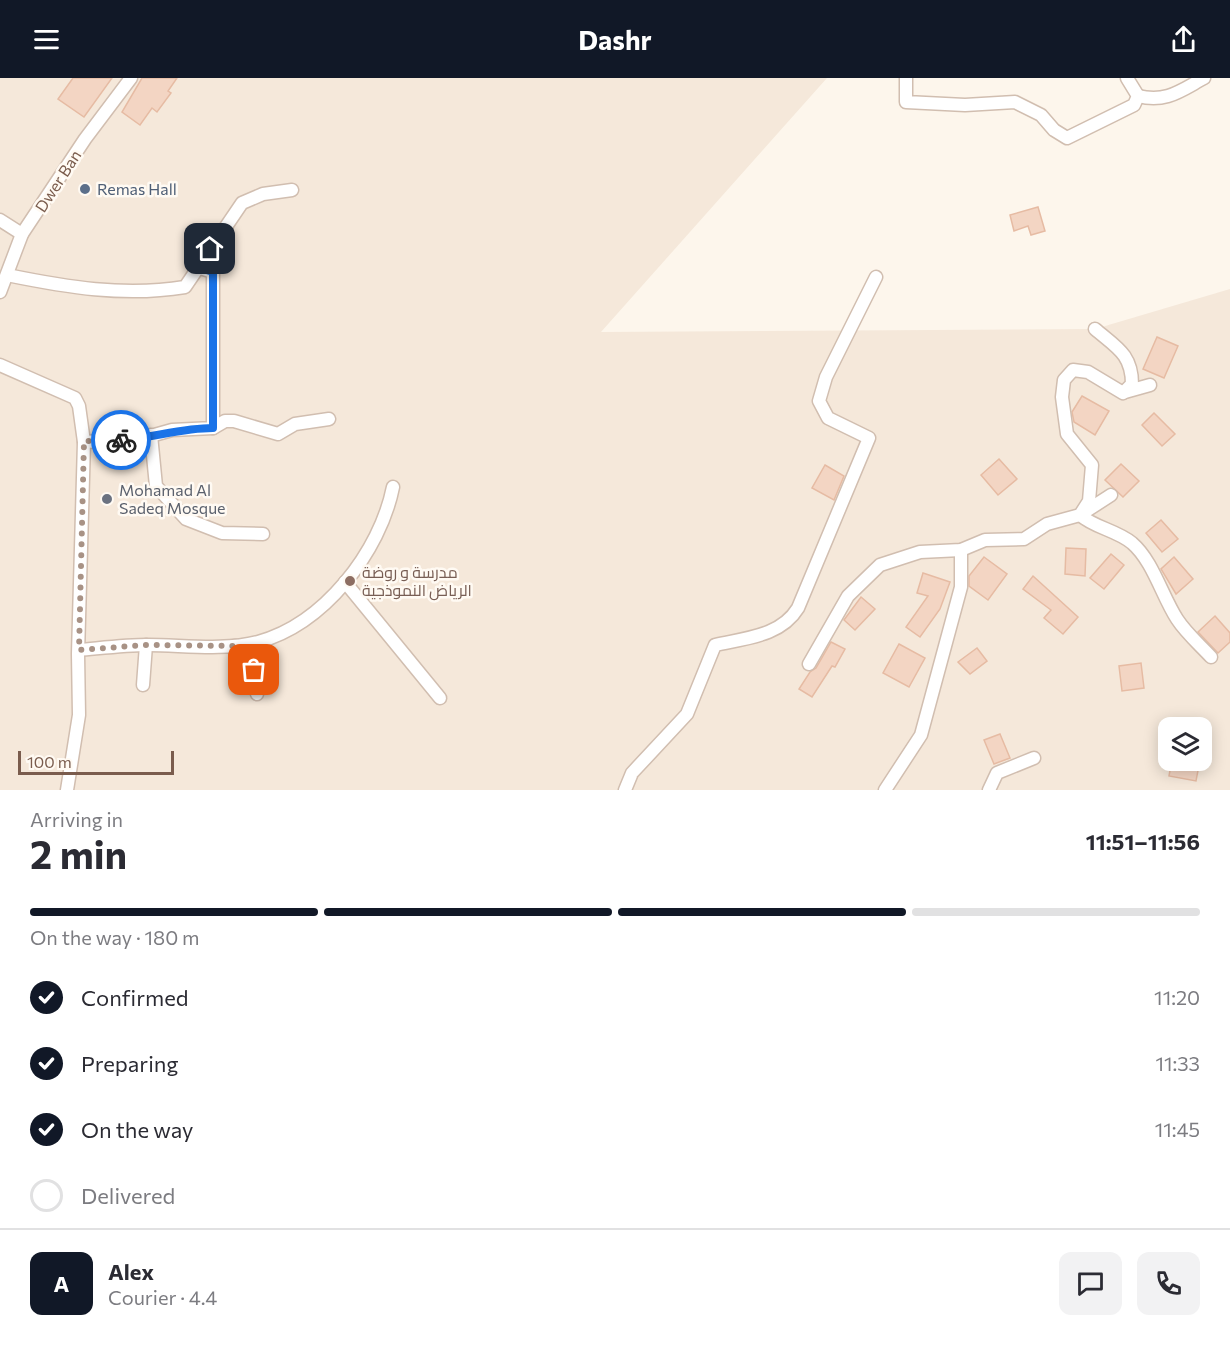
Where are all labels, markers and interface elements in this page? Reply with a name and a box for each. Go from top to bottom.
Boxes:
icon: menu [30,23,63,56]
text: Dashr [578,23,652,56]
icon: share [1167,23,1200,56]
street label: Dwer Ban [31,146,85,215]
place label: Remas Hall [97,179,177,198]
marker: Remas Hall [78,182,92,196]
pin [184,223,235,274]
icon: home [193,232,226,265]
courier [91,410,151,470]
icon: bike [105,424,138,457]
place label: Mohamad Al Sadeq Mosque [119,480,226,517]
marker: Mohamad Al Sadeq Mosque [100,492,114,506]
place label: مدرسة و روضة الرياض النموذجية [362,562,472,601]
marker: مدرسة و روضة الرياض النموذجية [343,574,357,588]
pin [228,644,279,695]
icon: bag [237,653,270,686]
map controls [1158,717,1212,771]
button: layers [1158,717,1212,771]
scale bar [18,748,174,776]
text: 100 m [27,752,72,771]
text: Arriving in [30,807,123,831]
text: 11:51–11:56 [1086,828,1200,855]
text: 2 min [30,829,127,877]
text: On the way · 180 m [30,925,199,949]
icon: check [30,981,63,1014]
text: Confirmed [81,984,188,1011]
text: 11:20 [1154,985,1200,1009]
icon: check [30,1047,63,1080]
text: Preparing [81,1050,178,1077]
text: 11:33 [1155,1051,1200,1075]
icon: check [30,1113,63,1146]
text: On the way [81,1116,193,1143]
text: 11:45 [1155,1117,1200,1141]
text: Delivered [81,1182,175,1209]
button: chat [1059,1252,1122,1315]
button: phone [1137,1252,1200,1315]
text: Alex [108,1258,154,1285]
text: A [54,1270,69,1297]
text: Courier · 4.4 [108,1285,217,1309]

